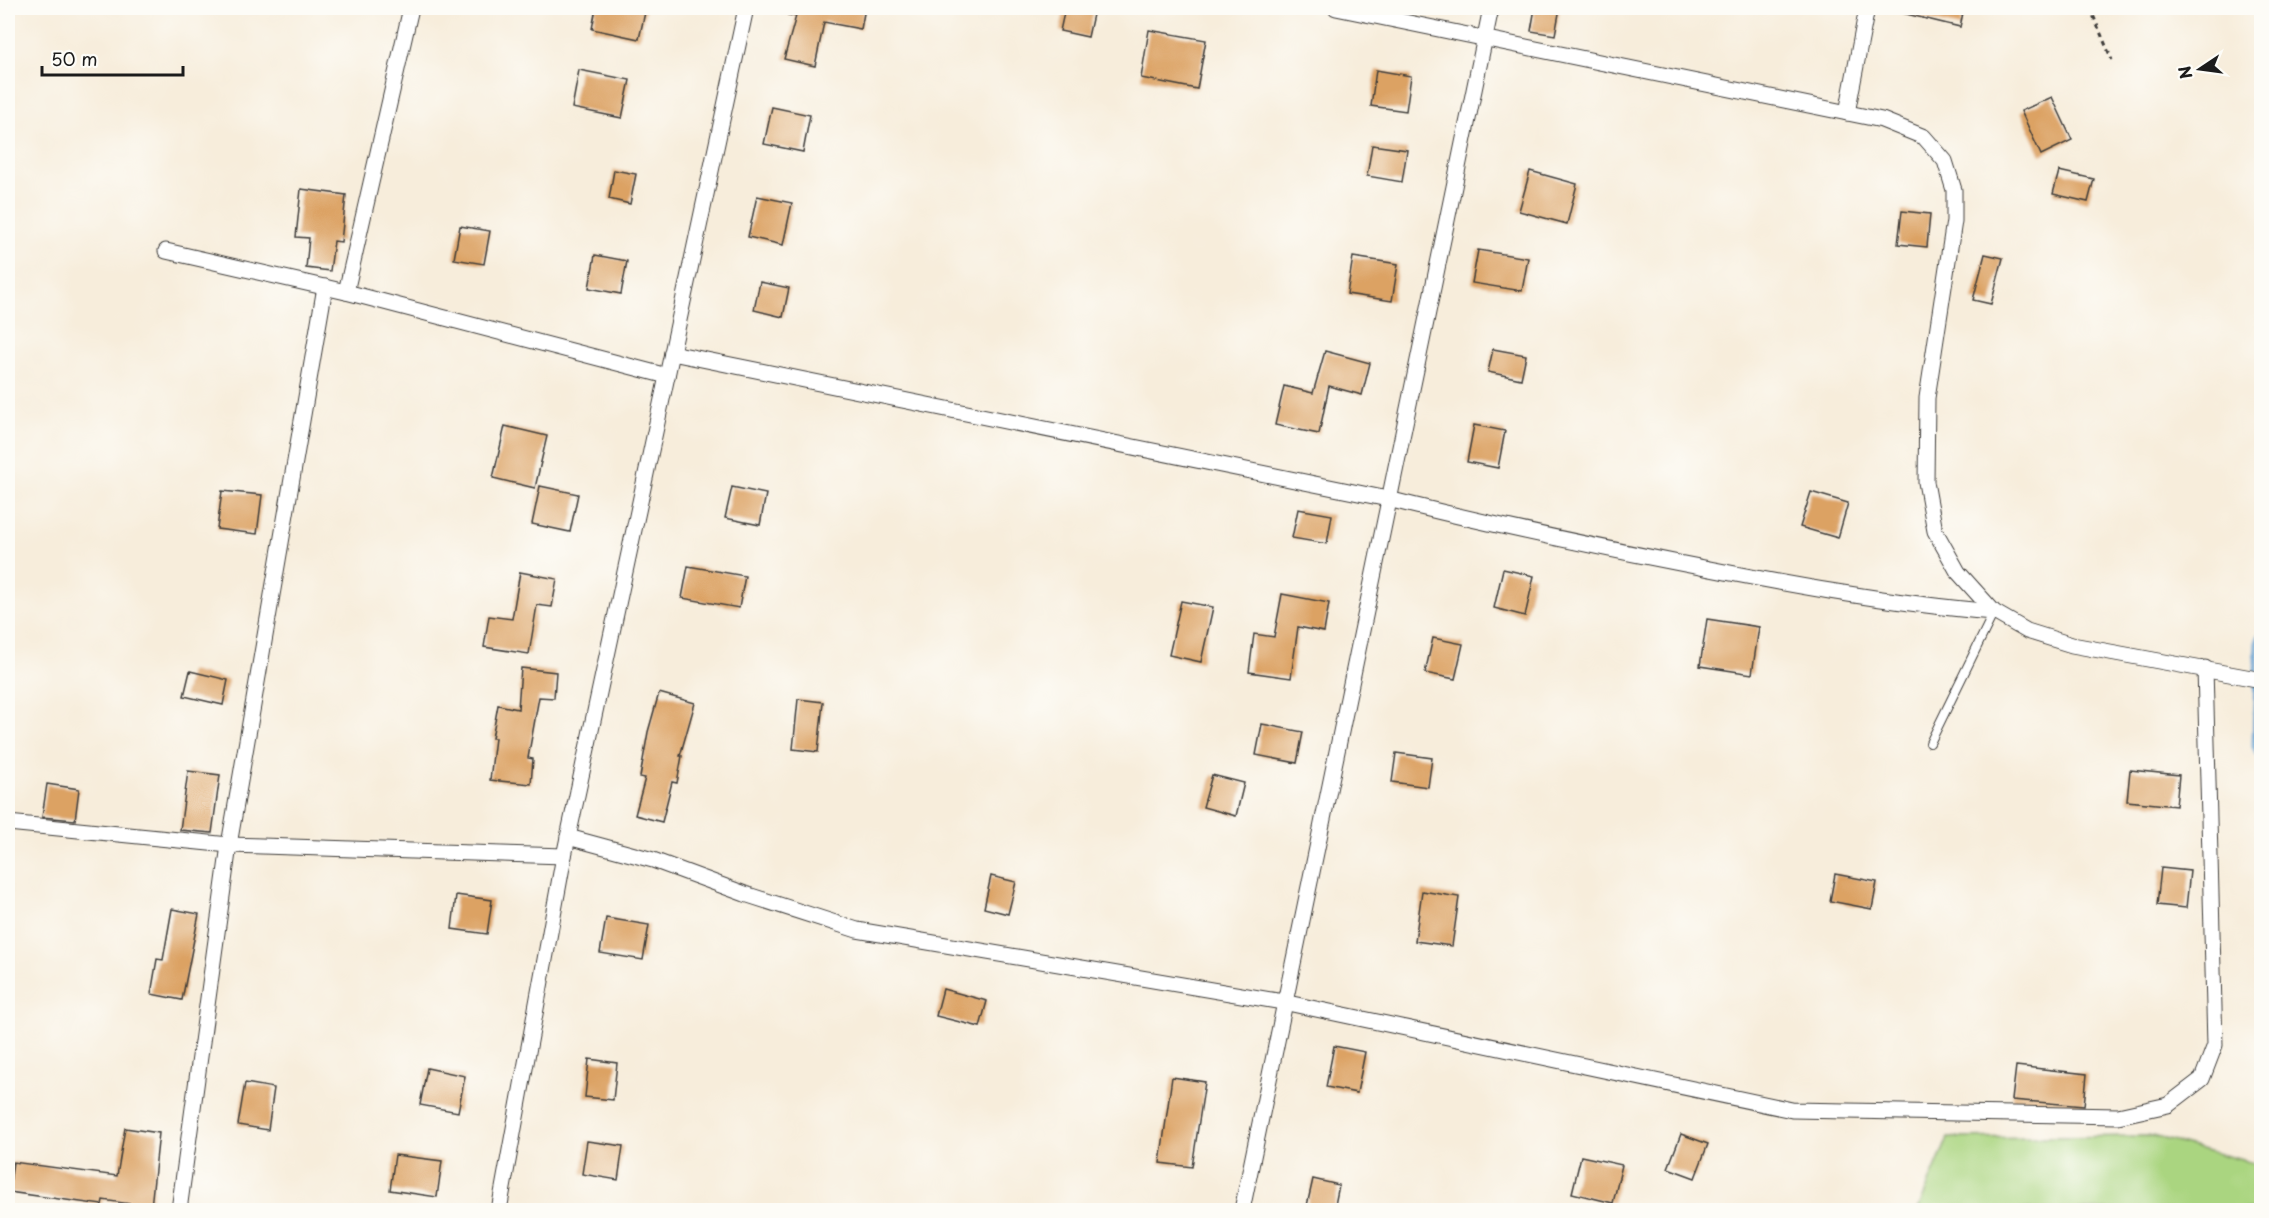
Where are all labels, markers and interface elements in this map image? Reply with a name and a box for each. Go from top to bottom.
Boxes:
scale bar [42,39,183,77]
north arrow [2170,39,2230,99]
text: 50 m [51,45,98,72]
text: N [2171,64,2198,81]

